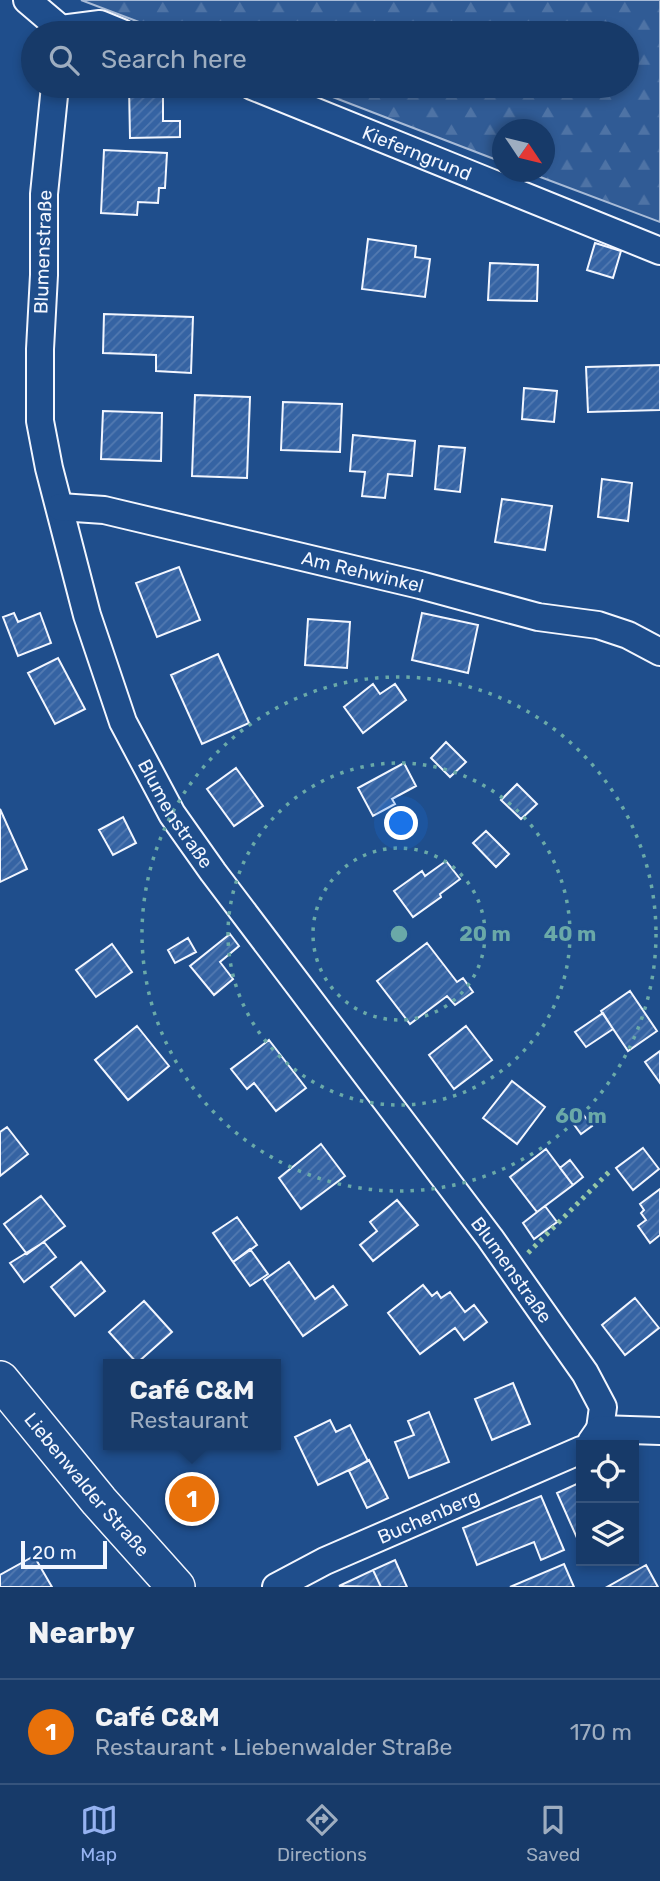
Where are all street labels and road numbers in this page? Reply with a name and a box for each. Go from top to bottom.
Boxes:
street label: Kieferngrund [359,120,475,185]
street label: Blumenstraße [29,189,57,315]
street label: Am Rehwinkel [299,546,426,597]
street label: Blumenstraße [133,755,218,873]
street label: Blumenstraße [467,1212,557,1327]
street label: Liebenwalder Straße [20,1408,155,1561]
street label: Buchenberg [374,1484,483,1548]

